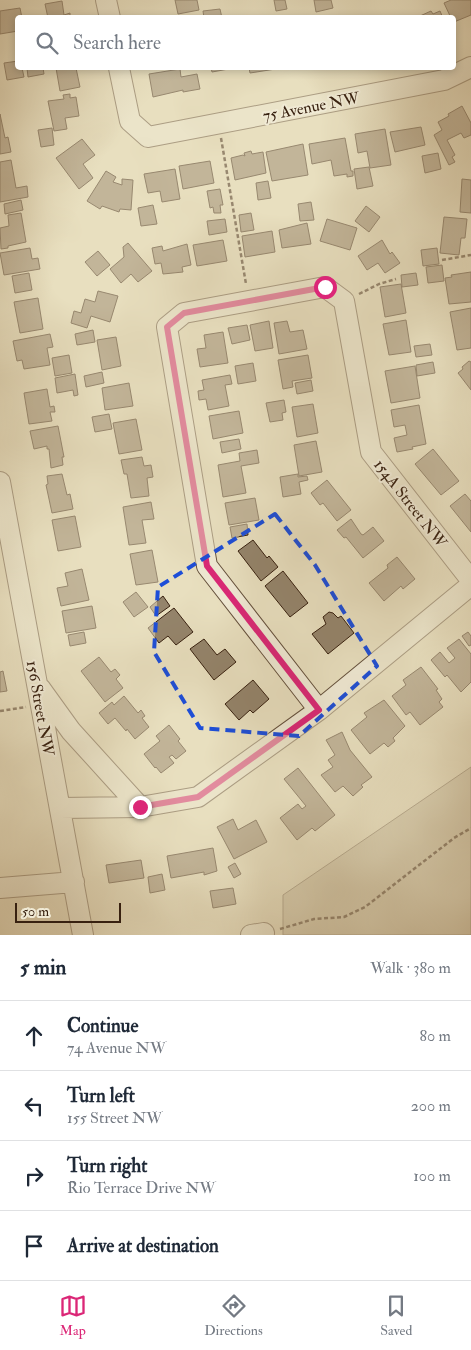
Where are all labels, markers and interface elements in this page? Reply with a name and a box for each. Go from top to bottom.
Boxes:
search box [15,15,456,70]
icon: search [33,29,61,57]
text: Search here [73,31,161,55]
street label: 75 Avenue NW [261,88,362,126]
route start [314,276,337,299]
street label: 154A Street NW [369,455,451,552]
street label: 156 Street NW [22,659,58,758]
route end [129,796,152,819]
scale bar [15,900,121,923]
text: 50 m [22,903,49,920]
text: 5 min [20,954,66,981]
text: Walk · 380 m [370,958,451,978]
text: Continue [67,1014,138,1038]
icon: ahead [20,1022,48,1050]
text: 80 m [420,1026,451,1046]
text: 74 Avenue NW [67,1038,166,1058]
text: Turn left [67,1084,135,1108]
icon: left [20,1092,48,1120]
text: 200 m [411,1096,451,1116]
text: 155 Street NW [67,1108,163,1128]
text: Turn right [67,1154,147,1178]
icon: right [20,1162,48,1190]
text: 100 m [413,1166,451,1186]
text: Rio Terrace Drive NW [67,1178,216,1198]
icon: arrive [20,1232,48,1260]
text: Arrive at destination [67,1234,219,1258]
tab: Map [59,1292,87,1339]
tab: Directions [204,1292,263,1339]
tab: Saved [380,1292,412,1339]

